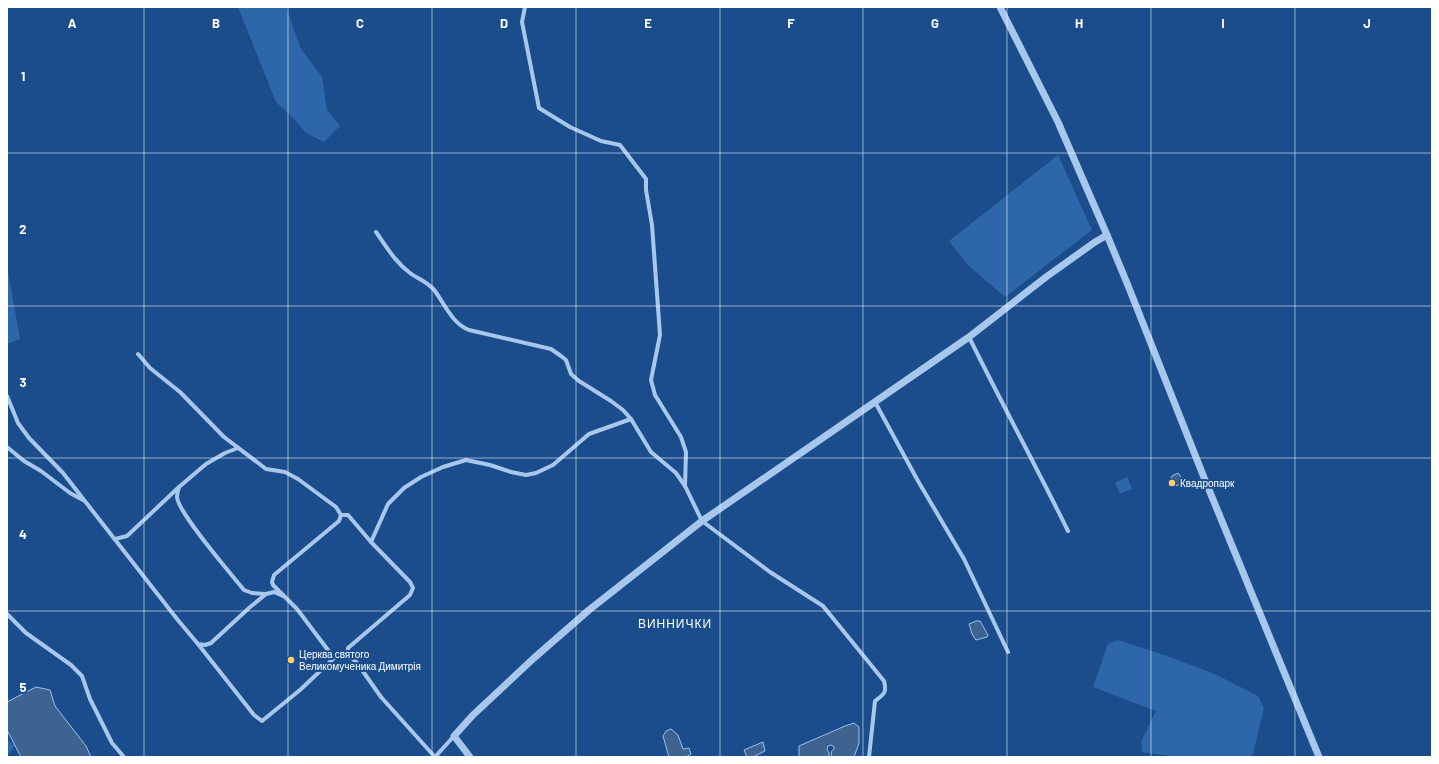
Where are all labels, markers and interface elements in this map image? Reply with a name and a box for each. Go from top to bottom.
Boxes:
text: A [68,15,77,31]
text: B [212,15,220,31]
text: C [356,15,364,31]
text: D [500,15,508,31]
text: E [644,15,652,31]
text: F [787,15,795,31]
text: G [931,15,939,31]
text: H [1075,15,1083,31]
text: I [1221,15,1225,31]
text: J [1363,15,1371,31]
text: 1 [21,68,25,84]
text: 2 [19,221,27,237]
text: 3 [19,374,27,390]
place label: Квадропарк [1180,477,1235,489]
marker: Квадропарк [1167,478,1177,488]
text: 4 [19,526,27,542]
district label: ВИННИЧКИ [638,616,712,630]
place label: Церква святого Великомученика Димитрія [299,648,421,672]
marker: Церква святого Великомученика Димитрія [286,655,296,665]
text: 5 [19,679,27,695]

